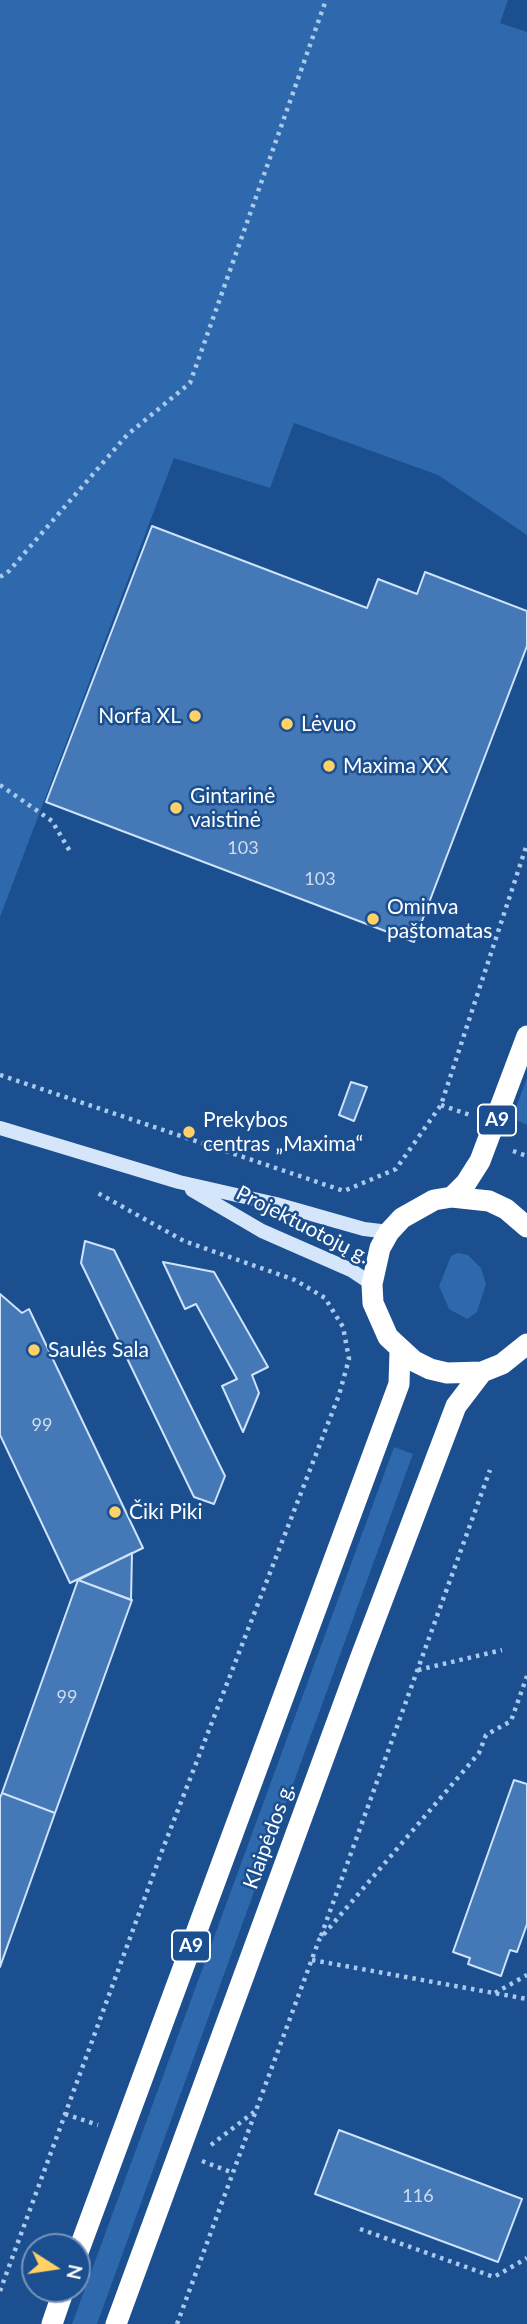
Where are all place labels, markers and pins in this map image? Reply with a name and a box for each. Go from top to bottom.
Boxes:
place label: Norfa XL [98,703,181,729]
marker: Norfa XL [187,708,203,724]
place label: Lėvuo [301,711,356,737]
marker: Lėvuo [279,716,295,732]
place label: Maxima XX [343,753,448,779]
marker: Maxima XX [321,758,337,774]
place label: Gintarinė vaistinė [190,783,275,833]
marker: Gintarinė vaistinė [168,800,184,816]
place label: Ominva paštomatas [387,894,492,944]
marker: Ominva paštomatas [365,911,381,927]
place label: Prekybos centras „Maxima“ [203,1107,363,1157]
marker: Prekybos centras „Maxima“ [181,1124,197,1140]
place label: Saulės Sala [48,1337,149,1363]
marker: Saulės Sala [26,1342,42,1358]
place label: Čiki Piki [129,1499,202,1525]
marker: Čiki Piki [107,1504,123,1520]

